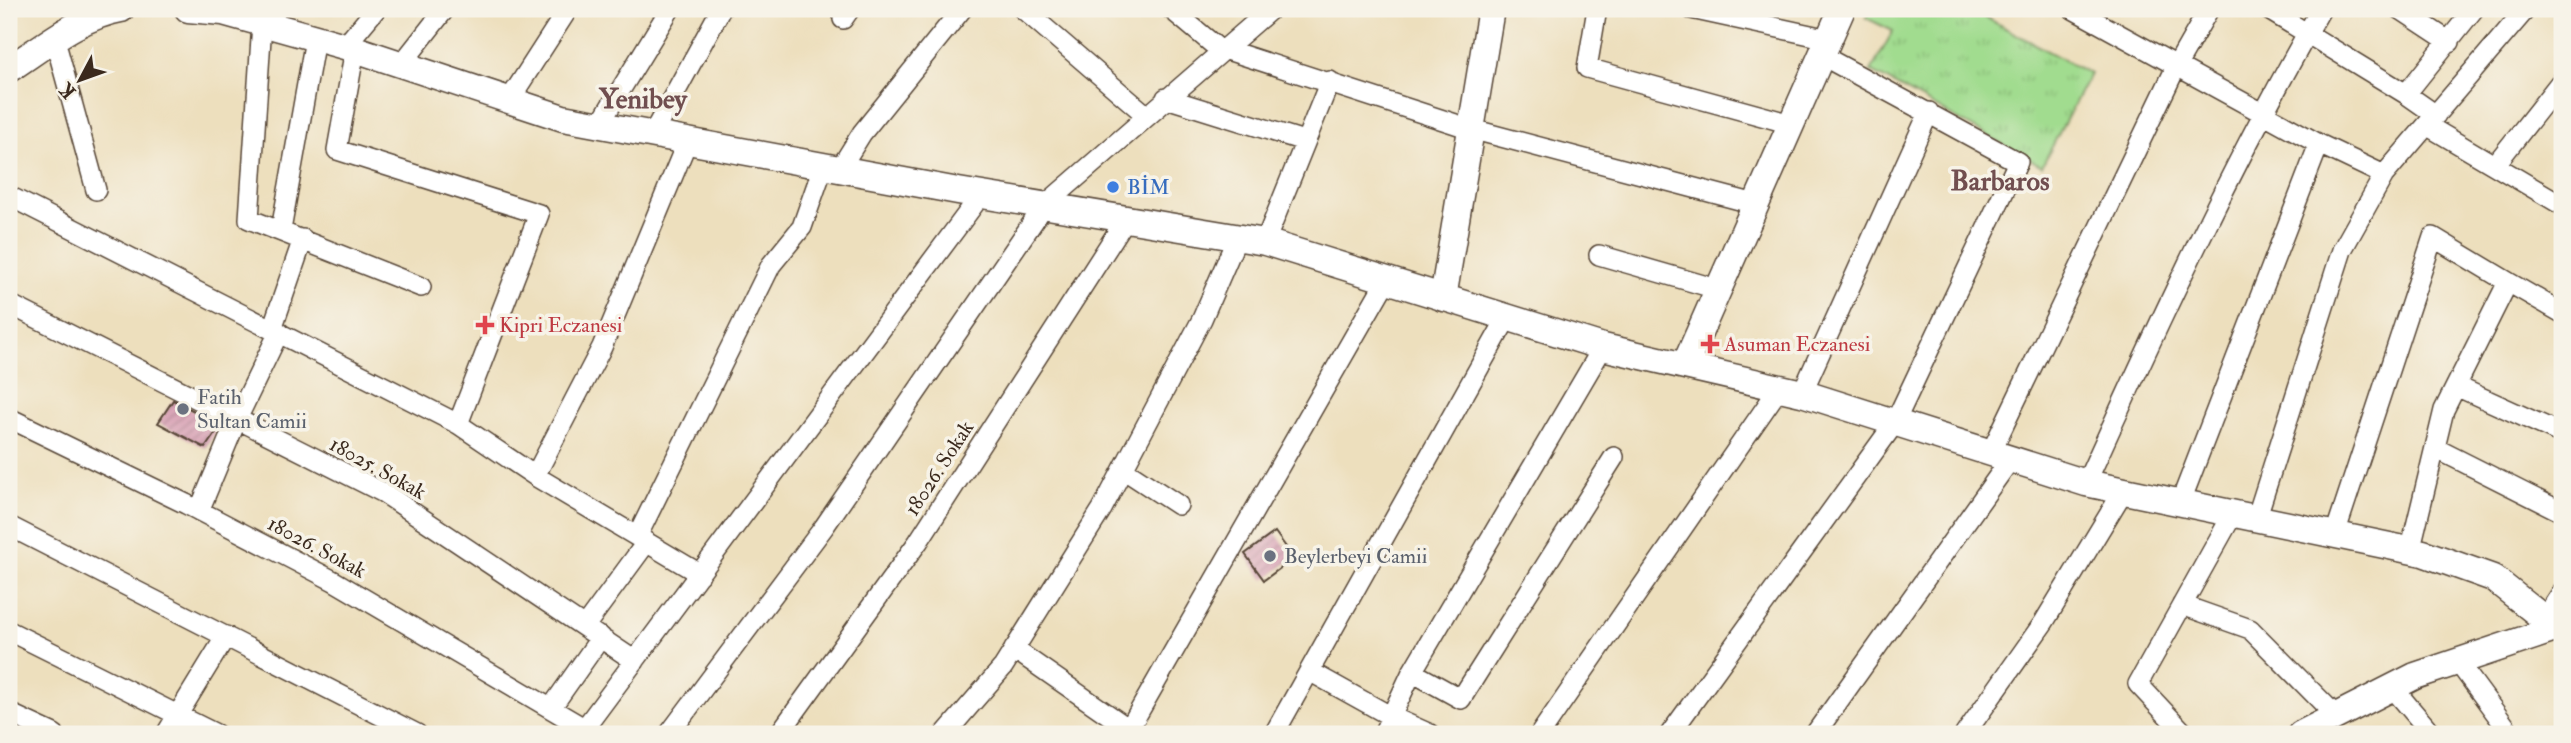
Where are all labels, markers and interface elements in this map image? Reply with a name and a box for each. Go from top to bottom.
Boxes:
north arrow [46,46,116,116]
text: K [54,77,81,103]
district label: Yenibey [598,82,689,117]
district label: Barbaros [1951,164,2050,199]
place label: BİM [1127,174,1170,201]
marker: BİM [1105,179,1121,195]
place label: Kipri Eczanesi [499,312,623,339]
marker: Kipri Eczanesi [477,317,493,333]
place label: Asuman Eczanesi [1723,331,1871,358]
marker: Asuman Eczanesi [1702,336,1718,352]
place label: Fatih Sultan Camii [197,384,307,435]
marker: Fatih Sultan Camii [175,401,191,417]
street label: 18026. Sokak [899,416,980,521]
street label: 18025. Sokak [325,431,431,506]
street label: 18026. Sokak [263,510,371,585]
place label: Beylerbeyi Camii [1284,543,1428,570]
marker: Beylerbeyi Camii [1262,548,1278,564]

